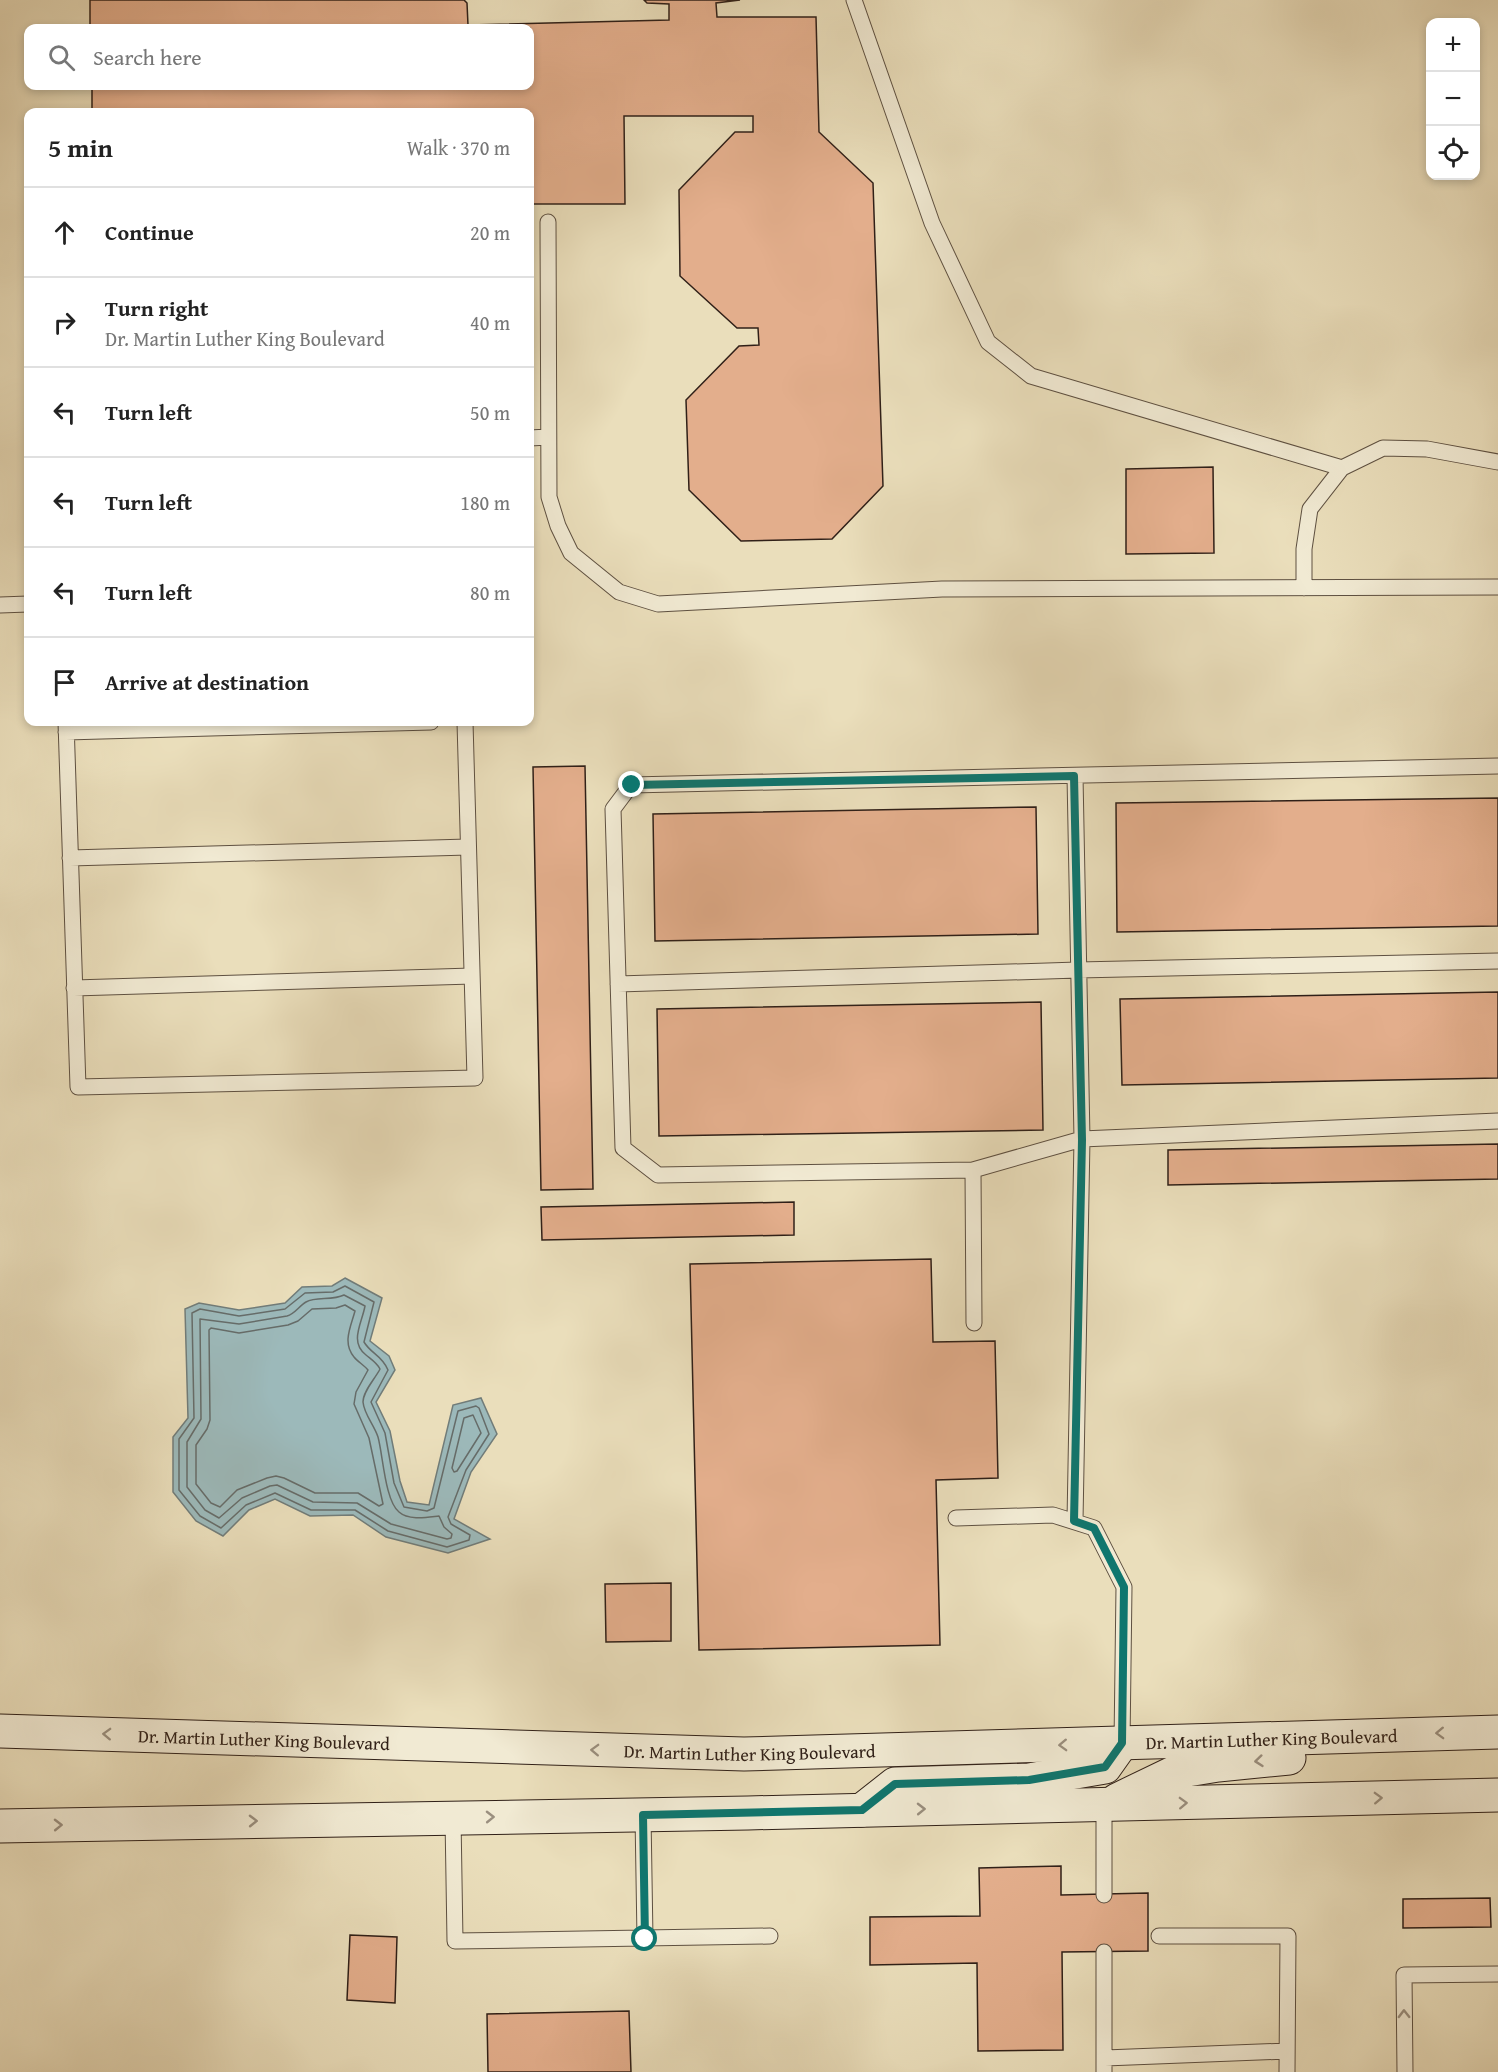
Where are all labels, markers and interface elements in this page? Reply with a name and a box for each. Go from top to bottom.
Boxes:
map controls [1426,18,1480,180]
button: + [1426,18,1480,72]
search box [24,24,534,90]
icon: search [45,41,78,74]
text: Search here [93,41,202,73]
button: − [1426,72,1480,126]
button: locate [1426,126,1480,180]
text: 5 min [48,128,113,167]
text: Walk · 370 m [407,133,510,162]
icon: ahead [48,216,81,249]
text: Continue [105,216,194,248]
text: 20 m [470,218,510,247]
text: Turn right [105,292,208,324]
icon: right [48,306,81,339]
text: 40 m [470,308,510,337]
text: Dr. Martin Luther King Boulevard [105,324,385,353]
icon: left [48,396,81,429]
text: Turn left [105,396,192,428]
text: 50 m [470,398,510,427]
icon: left [48,486,81,519]
text: Turn left [105,486,192,518]
text: 180 m [460,488,510,517]
icon: left [48,576,81,609]
text: Turn left [105,576,192,608]
text: 80 m [470,578,510,607]
icon: arrive [48,666,81,699]
text: Arrive at destination [105,666,309,698]
route end [618,771,644,797]
street label: Dr. Martin Luther King Boulevard [1145,1721,1398,1756]
street label: Dr. Martin Luther King Boulevard [138,1722,391,1757]
one-way arrow [1435,1727,1444,1740]
one-way arrow [102,1728,111,1741]
street label: Dr. Martin Luther King Boulevard [623,1737,876,1768]
one-way arrow [1059,1738,1068,1751]
one-way arrow [591,1743,600,1756]
one-way arrow [1255,1754,1264,1767]
one-way arrow [1374,1792,1383,1804]
one-way arrow [1179,1797,1188,1810]
one-way arrow [916,1803,925,1815]
one-way arrow [486,1811,495,1823]
one-way arrow [249,1815,258,1827]
one-way arrow [54,1818,63,1831]
route start [631,1925,657,1951]
one-way arrow [1398,2009,1410,2018]

